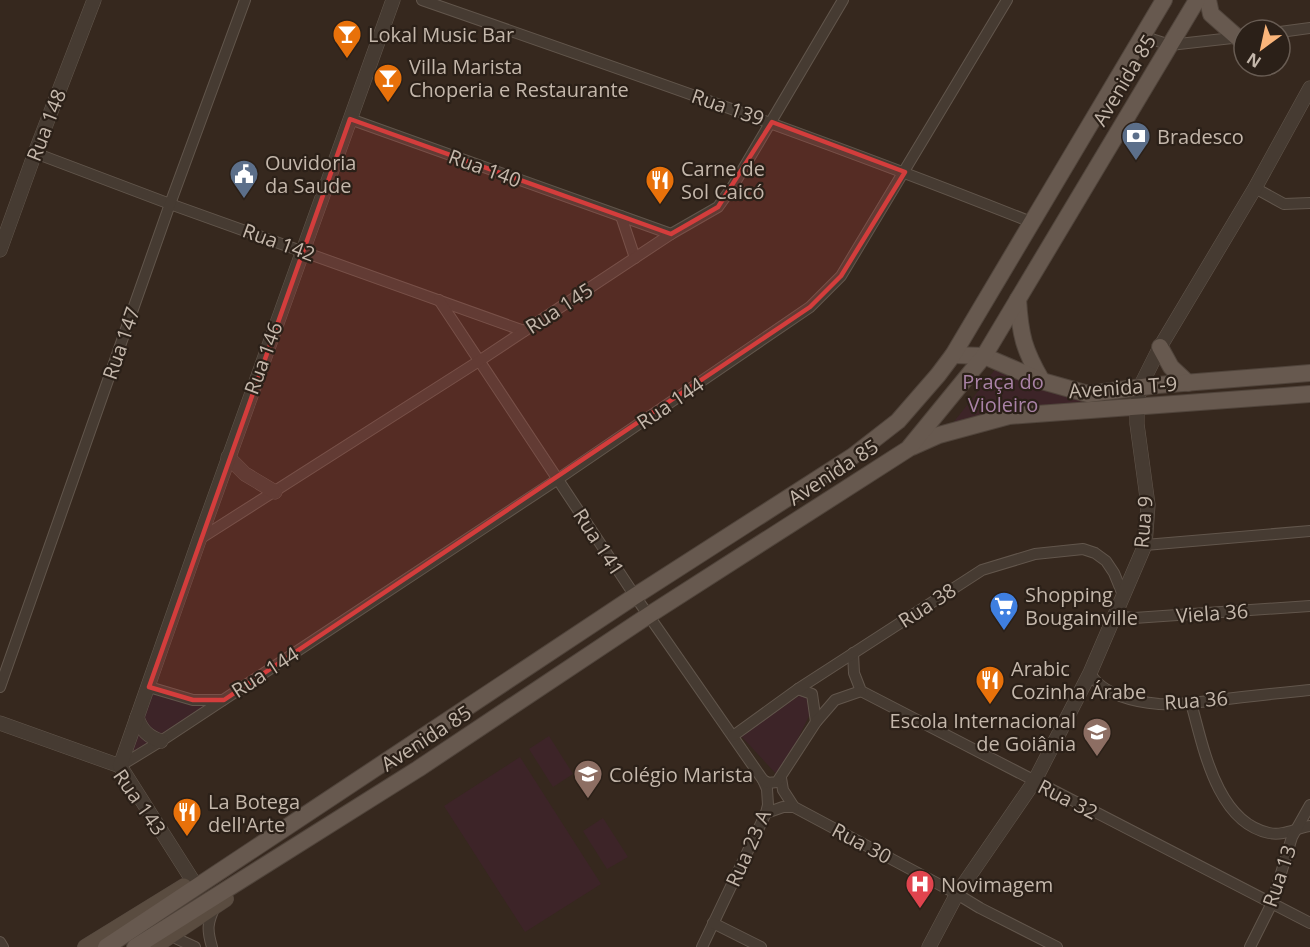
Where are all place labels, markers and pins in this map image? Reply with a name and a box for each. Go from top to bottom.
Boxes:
bar icon: Lokal Music Bar [331,18,363,60]
place label: Lokal Music Bar [368,21,514,48]
place label: Villa Marista Choperia e Restaurante [409,53,629,103]
bar icon: Villa Marista Choperia e Restaurante [372,62,404,104]
bank icon: Bradesco [1120,120,1152,162]
place label: Bradesco [1157,123,1244,150]
place label: Ouvidoria da Saude [265,149,356,199]
place label: Carne de Sol Caicó [681,155,765,205]
public building icon: Ouvidoria da Saude [228,158,260,200]
restaurant icon: Carne de Sol Caicó [644,164,676,206]
place label: Shopping Bougainville [1025,581,1138,631]
supermarket icon: Shopping Bougainville [988,590,1020,632]
place label: Arabic Cozinha Árabe [1011,655,1146,705]
restaurant icon: Arabic Cozinha Árabe [974,664,1006,706]
place label: Escola Internacional de Goiânia [890,707,1076,757]
school or university icon: Escola Internacional de Goiânia [1081,716,1113,758]
school or university icon: Colégio Marista [572,758,604,800]
place label: Colégio Marista [609,761,753,788]
place label: La Botega dell'Arte [208,788,300,838]
restaurant icon: La Botega dell'Arte [171,796,203,838]
hospital icon: Novimagem [904,868,936,910]
place label: Novimagem [941,871,1053,898]

